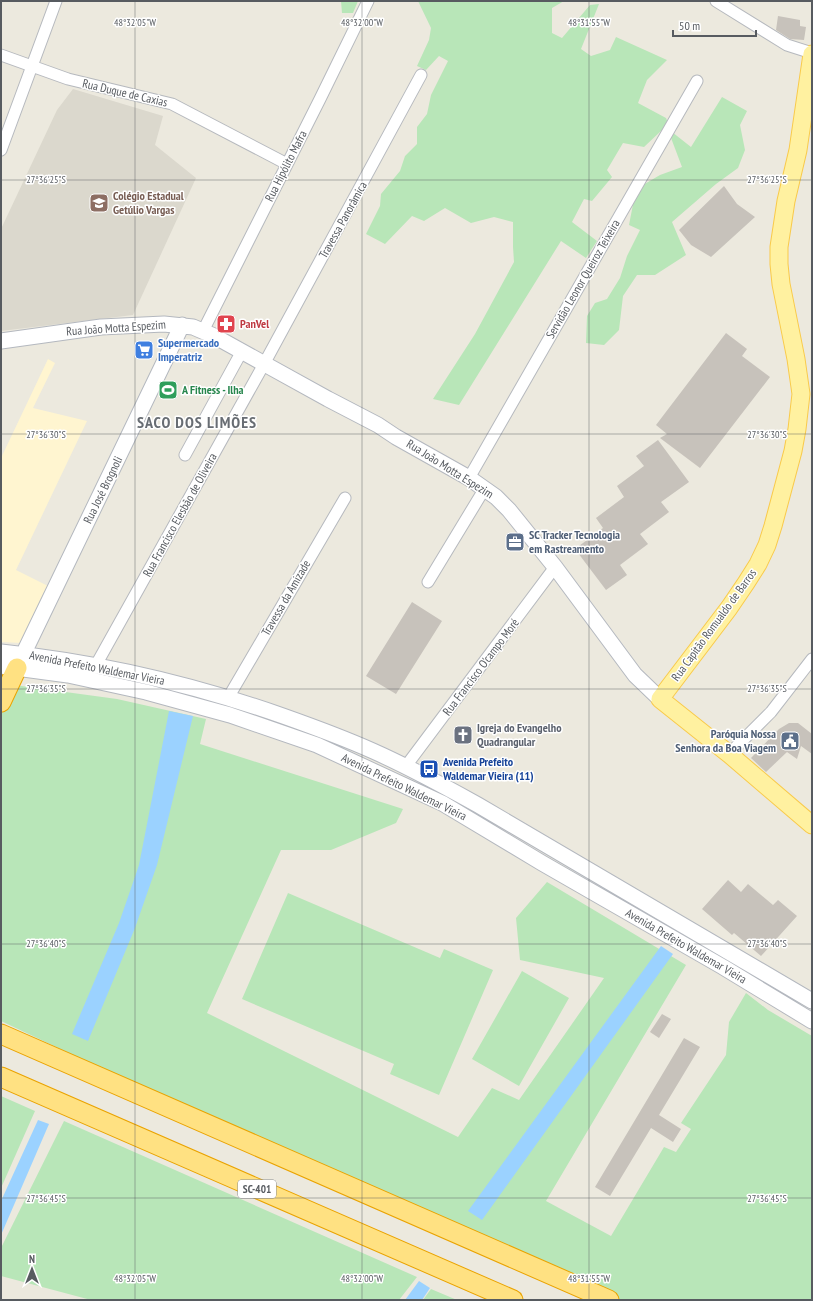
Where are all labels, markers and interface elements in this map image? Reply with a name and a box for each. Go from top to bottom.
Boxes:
scale bar [673,12,756,38]
text: 48°32'05"W [114,16,156,29]
text: 48°32'00"W [341,16,383,29]
text: 48°31'55"W [568,16,610,29]
text: 50 m [679,18,700,33]
street label: Rua Duque de Caxias [81,75,169,110]
street label: Rua Hipólito Mafra [261,128,310,204]
text: 27°36'25"S [26,173,66,186]
text: 27°36'25"S [747,173,787,186]
street label: Travessa Panorâmica [315,179,370,261]
place label: Colégio Estadual Getúlio Vargas [113,188,184,217]
school or university icon: Colégio Estadual Getúlio Vargas [88,192,110,214]
street label: Servidão Leonor Queiroz Teixeira [542,216,623,341]
pharmacy icon: PanVel [215,313,237,335]
place label: PanVel [240,316,269,331]
street label: Rua João Motta Espezim [66,317,166,338]
place label: Supermercado Imperatriz [158,335,220,364]
supermarket icon: Supermercado Imperatriz [133,339,155,361]
sports icon: A Fitness - Ilha [157,379,179,401]
place label: A Fitness - Ilha [181,382,244,397]
district label: SACO DOS LIMÕES [137,412,257,432]
text: 27°36'30"S [26,428,66,441]
text: 27°36'30"S [747,428,787,441]
street label: Rua João Motta Espezim [404,436,497,501]
street label: Rua Francisco Elesbão de Oliveira [139,450,220,579]
street label: Rua José Brognoli [80,454,125,526]
place label: SC Tracker Tecnologia em Rastreamento [529,527,620,556]
office icon: SC Tracker Tecnologia em Rastreamento [504,531,526,553]
street label: Travessa da Amizade [258,557,313,638]
street label: Rua Capitão Romualdo de Barros [668,566,759,684]
street label: Rua Francisco O'campo Moré [439,615,522,718]
street label: Avenida Prefeito Waldemar Vieira [28,647,166,688]
text: 27°36'35"S [26,682,66,695]
text: 27°36'35"S [747,682,787,695]
place label: Igreja do Evangelho Quadrangular [477,720,562,749]
church icon: Igreja do Evangelho Quadrangular [452,724,474,746]
place label: Paróquia Nossa Senhora da Boa Viagem [675,726,776,755]
public building icon: Paróquia Nossa Senhora da Boa Viagem [779,730,801,752]
street label: Avenida Prefeito Waldemar Vieira [339,750,469,823]
place label: Avenida Prefeito Waldemar Vieira (11) [442,754,534,783]
bus stop icon: Avenida Prefeito Waldemar Vieira (11) [418,758,440,780]
street label: Avenida Prefeito Waldemar Vieira [623,905,750,986]
text: 27°36'40"S [26,937,66,950]
text: 27°36'40"S [747,937,787,950]
road number: SC-401 [238,1180,276,1198]
text: 27°36'45"S [26,1192,66,1205]
text: 27°36'45"S [747,1192,787,1205]
north arrow [12,1249,52,1289]
text: N [29,1252,35,1266]
text: 48°32'05"W [114,1272,156,1285]
text: 48°32'00"W [341,1272,383,1285]
text: 48°31'55"W [568,1272,610,1285]

